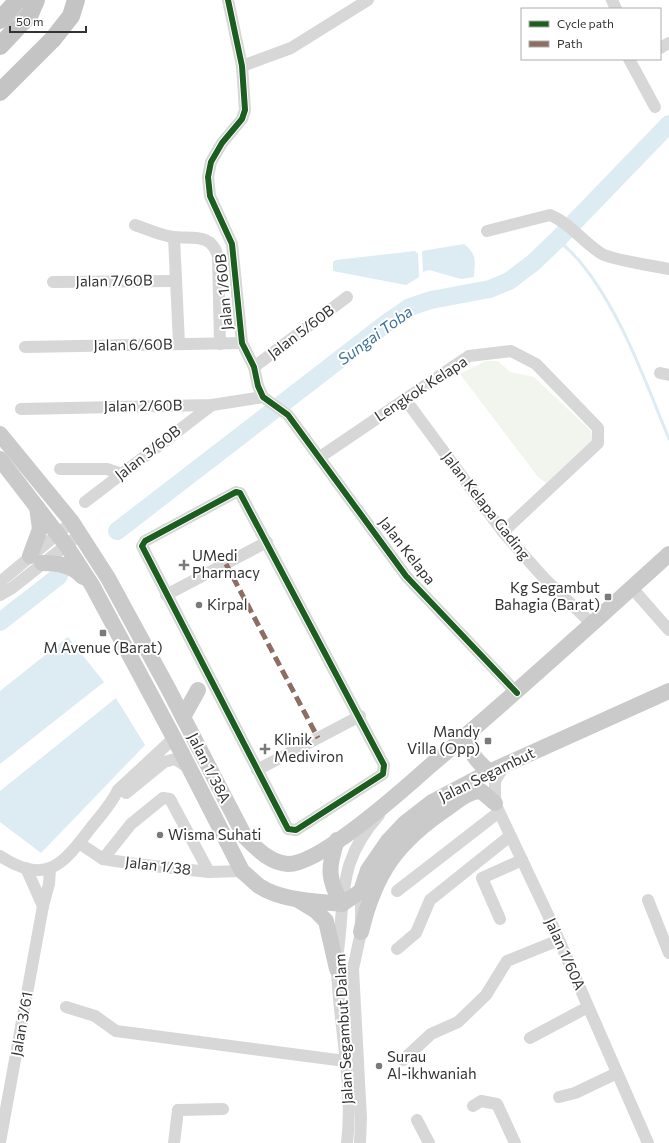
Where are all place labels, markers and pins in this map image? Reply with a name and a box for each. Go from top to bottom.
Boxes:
place label: UMedi Pharmacy [192,546,260,581]
marker: UMedi Pharmacy [179,560,189,570]
place label: Kg Segambut Bahagia (Barat) [494,578,600,613]
marker: Kg Segambut Bahagia (Barat) [603,592,613,602]
place label: Kirpal [207,595,247,613]
marker: Kirpal [194,600,204,610]
marker: M Avenue (Barat) [98,628,108,638]
place label: M Avenue (Barat) [43,638,163,656]
place label: Mandy Villa (Opp) [407,722,480,757]
place label: Klinik Mediviron [274,730,344,765]
marker: Mandy Villa (Opp) [483,736,493,746]
marker: Klinik Mediviron [259,743,271,755]
place label: Wisma Suhati [168,825,261,843]
marker: Wisma Suhati [155,830,165,840]
place label: Surau Al-ikhwaniah [387,1047,477,1082]
marker: Surau Al-ikhwaniah [374,1061,384,1071]

